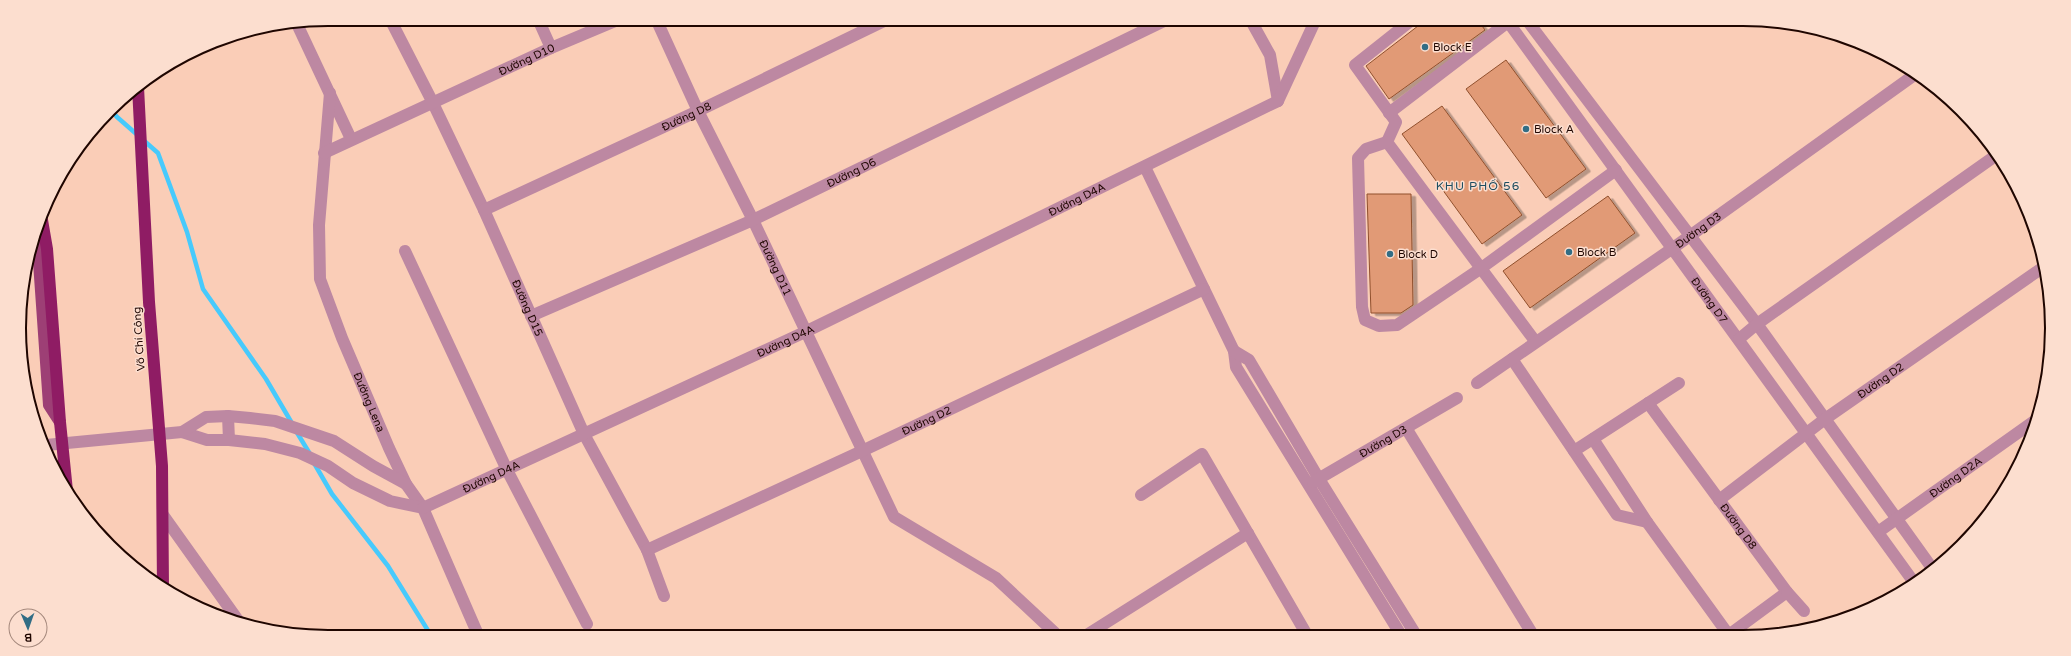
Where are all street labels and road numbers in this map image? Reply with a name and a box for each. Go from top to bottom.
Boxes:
street label: Đường D10 [496,41,557,78]
street label: Đường D8 [659,99,713,133]
street label: Đường D6 [824,155,878,190]
street label: Đường D4A [1046,180,1107,219]
street label: Đường D3 [1673,209,1724,251]
street label: Đường D11 [757,238,794,298]
street label: Đường D7 [1689,275,1731,326]
street label: Đường D15 [509,278,546,338]
street label: Võ Chí Công [130,306,148,372]
street label: Đường D4A [755,322,816,360]
street label: Đường D2 [1855,360,1906,401]
street label: Đường Lena [351,370,388,434]
street label: Đường D2 [899,403,953,438]
street label: Đường D3 [1357,422,1409,460]
street label: Đường D2A [1927,454,1984,500]
street label: Đường D4A [460,458,522,495]
street label: Đường D8 [1718,501,1760,552]

